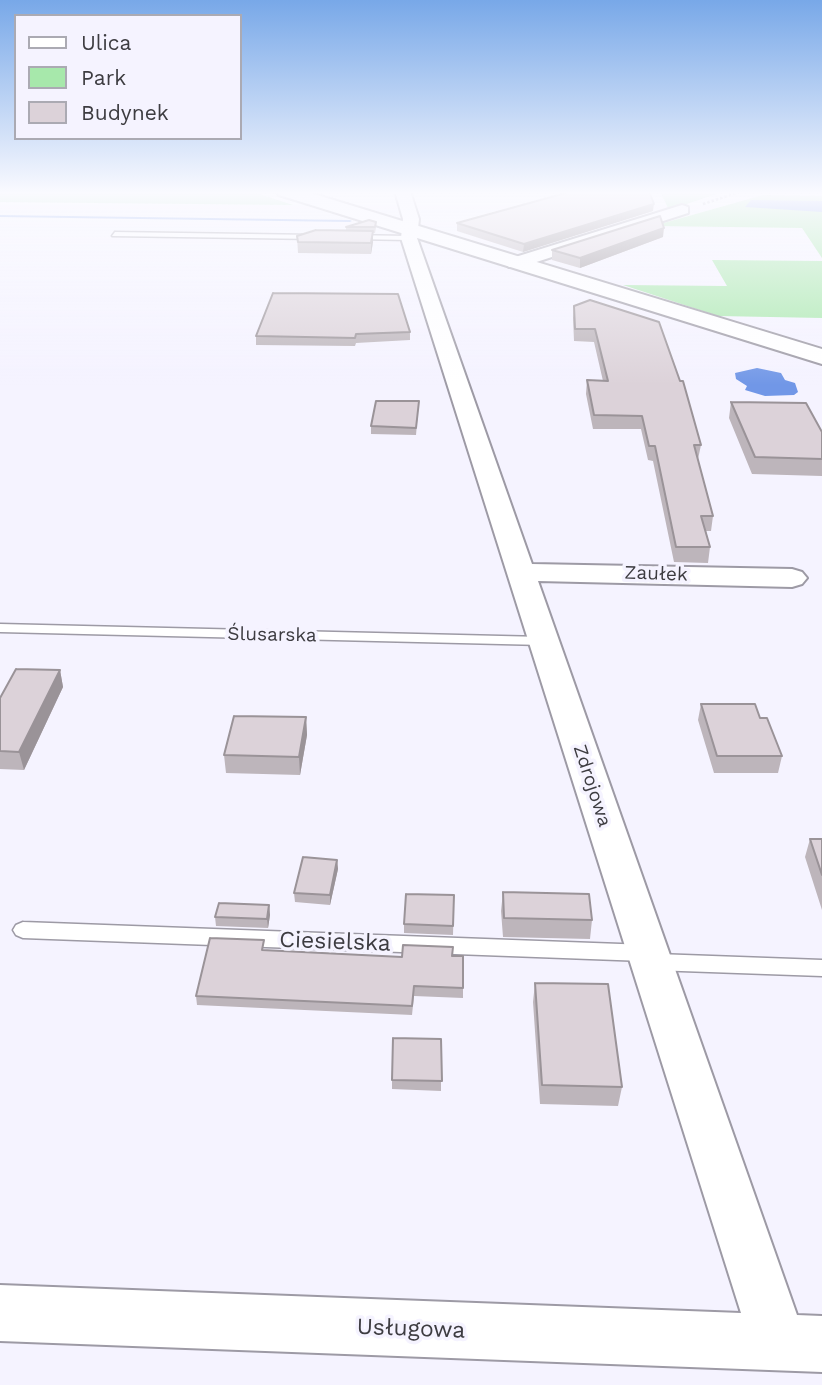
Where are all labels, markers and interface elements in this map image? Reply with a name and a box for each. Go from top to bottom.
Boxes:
legend [14,14,242,140]
text: Ulica [81,30,131,55]
text: Park [81,65,126,90]
text: Budynek [81,100,169,125]
street label: Zaułek [624,562,688,586]
street label: Ślusarska [227,623,317,647]
street label: Zdrojowa [568,742,616,830]
street label: Ciesielska [279,926,391,958]
street label: Usługowa [356,1313,466,1345]

